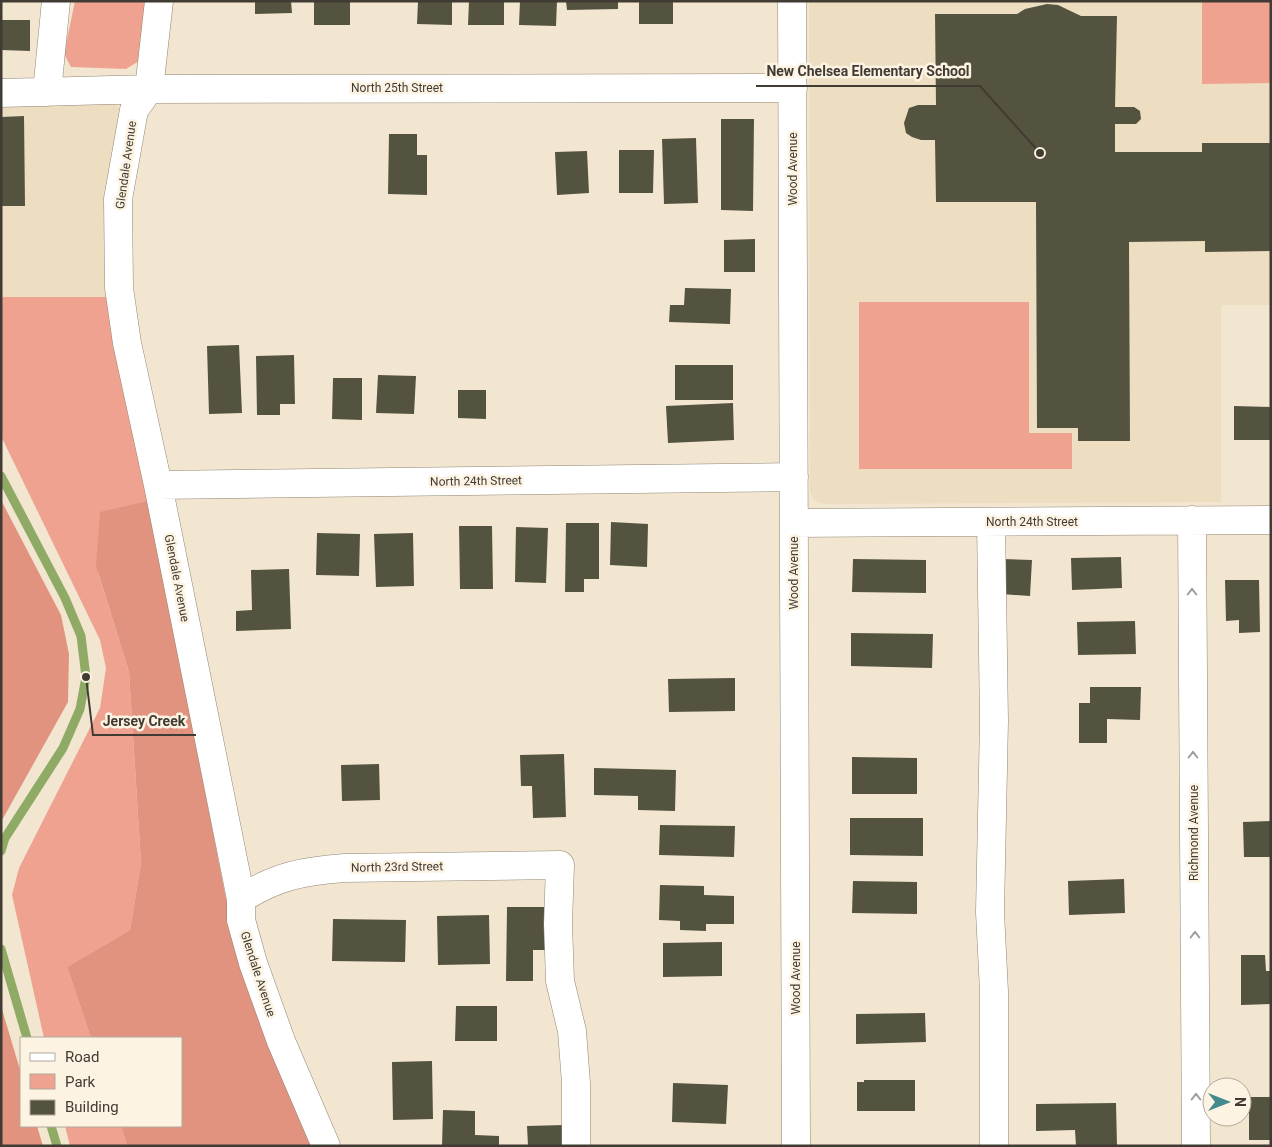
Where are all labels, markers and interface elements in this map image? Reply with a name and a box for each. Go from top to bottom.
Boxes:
callout: New Chelsea Elementary School [756,57,980,86]
text: New Chelsea Elementary School [766,63,970,79]
street label: North 25th Street [351,81,443,95]
street label: Glendale Avenue [113,120,139,210]
street label: Wood Avenue [786,132,800,206]
street label: North 24th Street [430,473,522,489]
street label: North 24th Street [986,515,1078,529]
street label: Glendale Avenue [162,533,192,623]
street label: Wood Avenue [787,536,801,610]
one-way arrow [1187,588,1197,596]
callout: Jersey Creek [93,706,196,735]
text: Jersey Creek [103,713,186,729]
one-way arrow [1188,750,1198,758]
street label: Richmond Avenue [1187,785,1201,881]
street label: North 23rd Street [351,859,443,875]
street label: Glendale Avenue [238,930,278,1018]
one-way arrow [1190,930,1200,938]
street label: Wood Avenue [789,941,803,1015]
legend [20,1037,182,1127]
text: Road [65,1048,99,1066]
text: Park [65,1073,96,1091]
north arrow [1202,1077,1252,1127]
one-way arrow [1191,1093,1201,1100]
text: N [1232,1097,1248,1107]
text: Building [65,1098,119,1116]

